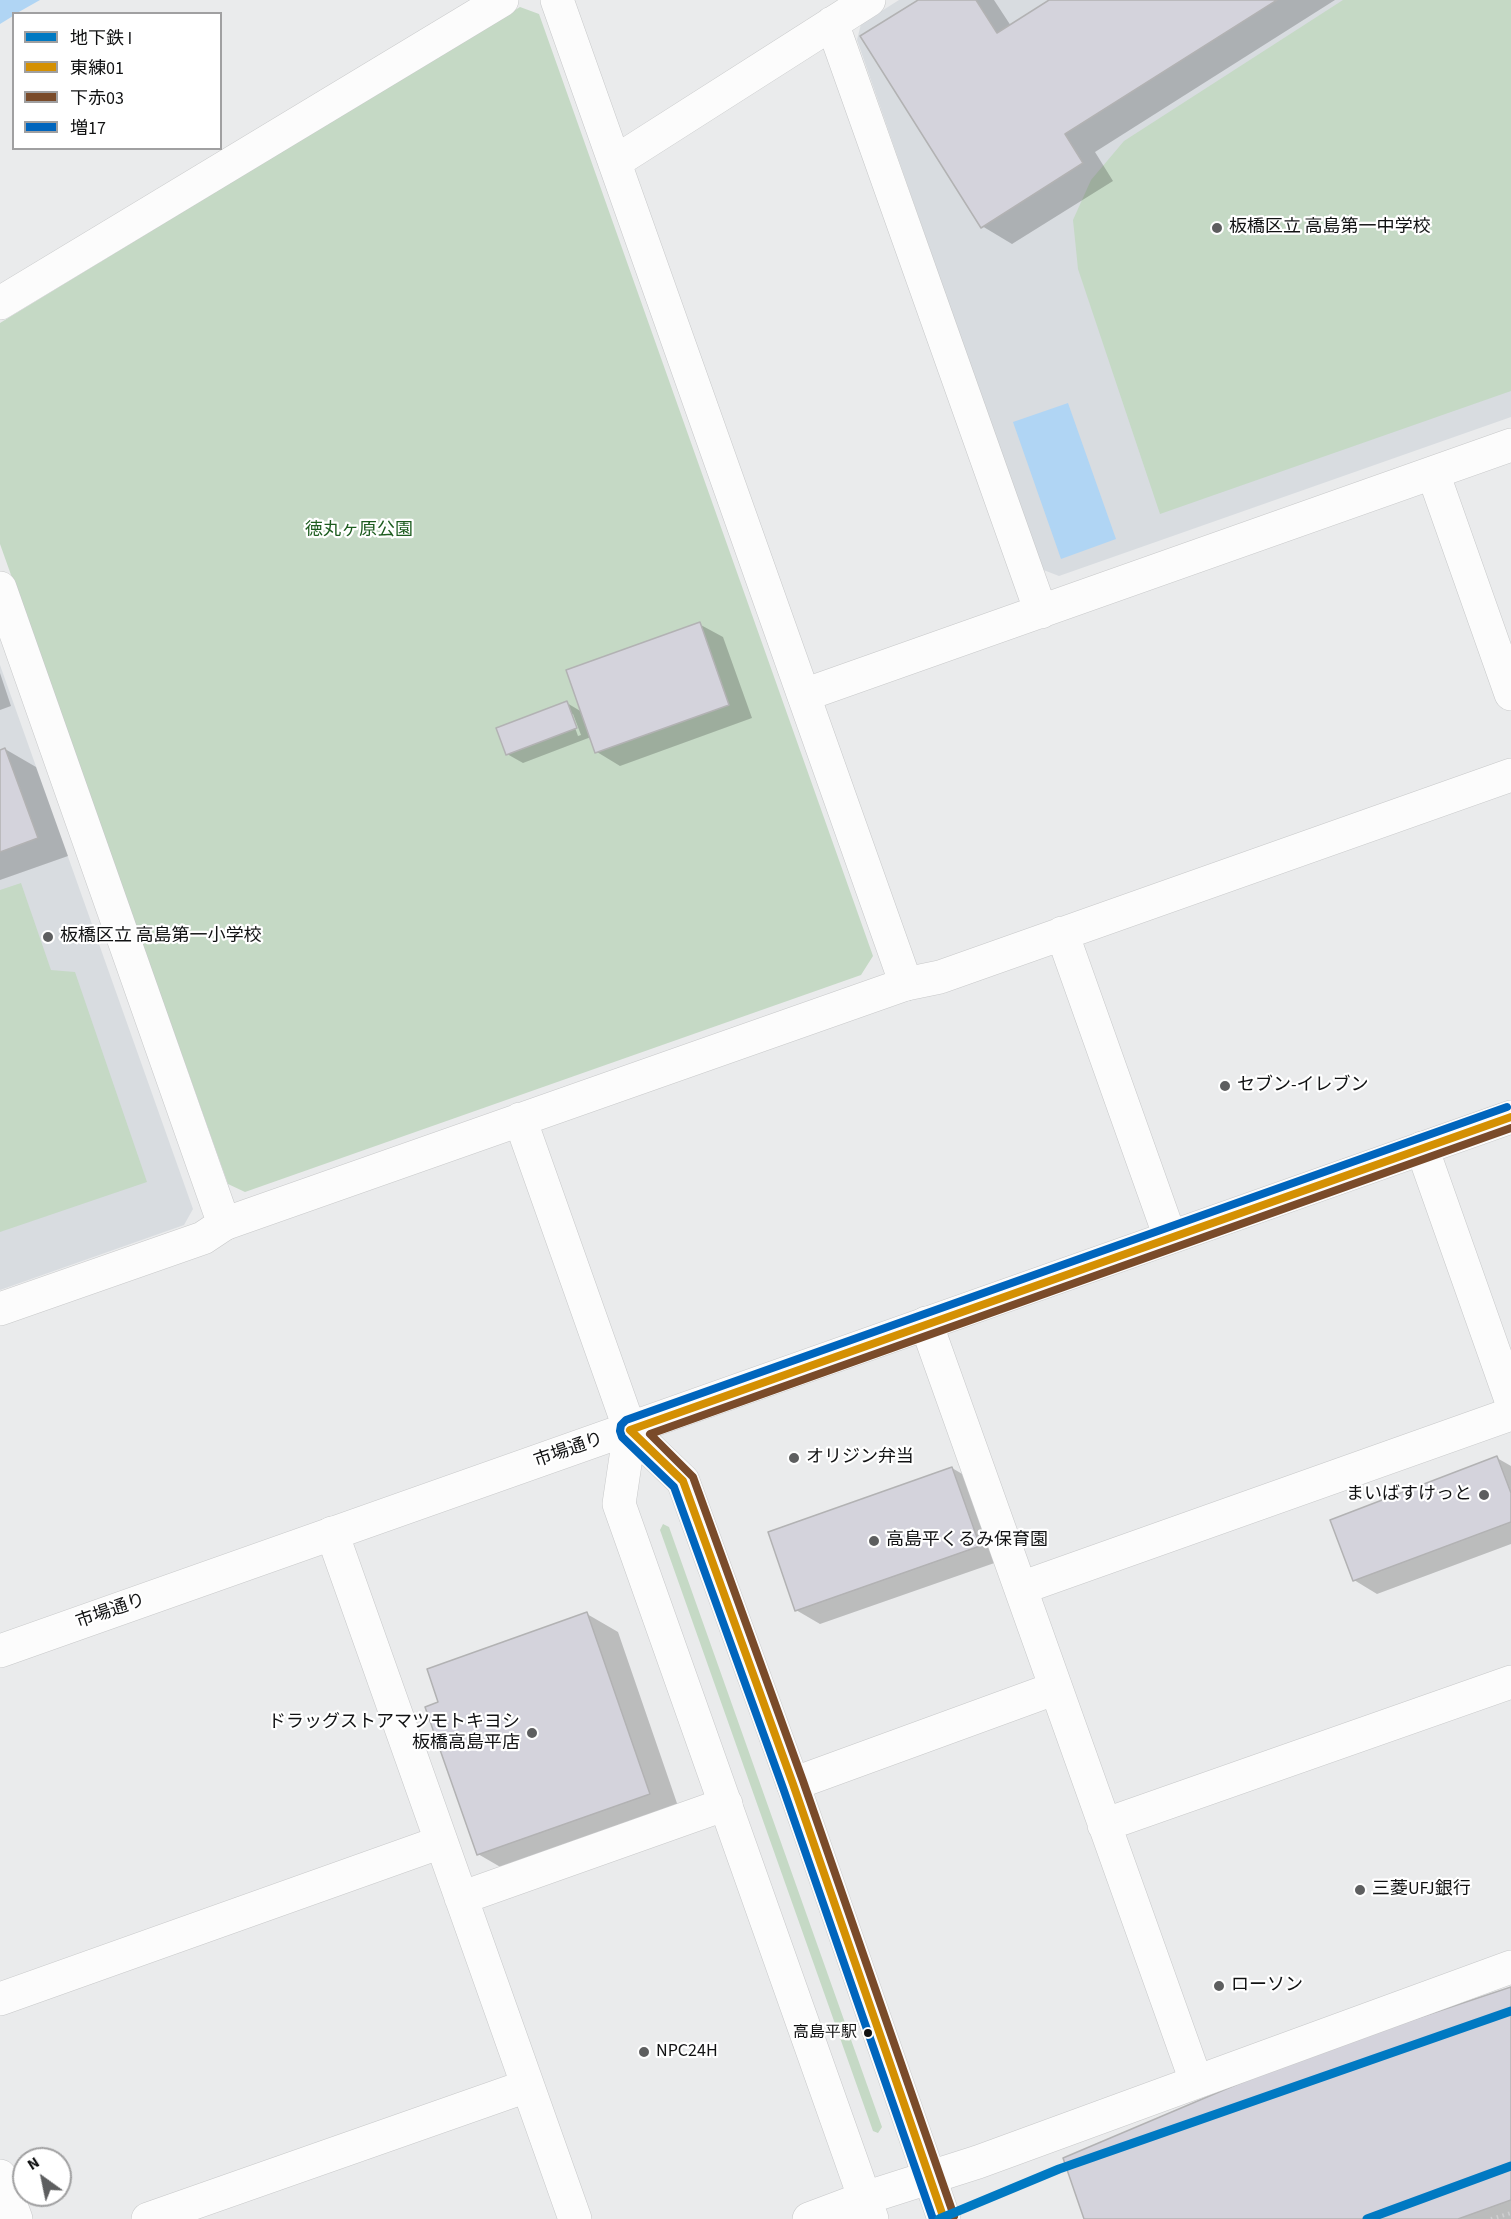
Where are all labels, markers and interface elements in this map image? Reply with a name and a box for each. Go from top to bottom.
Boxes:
legend [12,12,222,150]
text: 地下鉄 I [70,26,132,51]
text: 東練01 [70,56,124,81]
text: 下赤03 [70,86,124,111]
text: 増17 [70,116,106,141]
place label: 板橋区立 高島第一中学校 [1229,217,1431,239]
marker: 板橋区立 高島第一中学校 [1210,221,1224,235]
park label: 徳丸ヶ原公園 [305,520,413,542]
place label: 板橋区立 高島第一小学校 [60,926,262,948]
marker: 板橋区立 高島第一小学校 [41,930,55,944]
place label: セブン-イレブン [1237,1075,1369,1097]
marker: セブン-イレブン [1218,1079,1232,1093]
street label: 市場通り [531,1429,607,1473]
place label: オリジン弁当 [806,1447,914,1469]
marker: オリジン弁当 [787,1451,801,1465]
place label: まいばすけっと [1346,1484,1472,1506]
marker: まいばすけっと [1477,1488,1491,1502]
place label: 高島平くるみ保育園 [886,1530,1048,1552]
marker: 高島平くるみ保育園 [867,1534,881,1548]
street label: 市場通り [73,1590,149,1634]
place label: ドラッグストアマツモトキヨシ 板橋高島平店 [268,1712,520,1754]
marker: ドラッグストアマツモトキヨシ 板橋高島平店 [525,1726,539,1740]
place label: 三菱UFJ銀行 [1372,1879,1471,1901]
marker: 三菱UFJ銀行 [1353,1883,1367,1897]
place label: ローソン [1231,1975,1303,1997]
marker: ローソン [1212,1979,1226,1993]
place label: 高島平駅 [793,2023,857,2043]
marker: 高島平駅 [862,2027,874,2039]
place label: NPC24H [656,2041,718,2063]
marker: NPC24H [637,2045,651,2059]
north arrow [12,2147,72,2207]
text: N [23,2151,44,2176]

